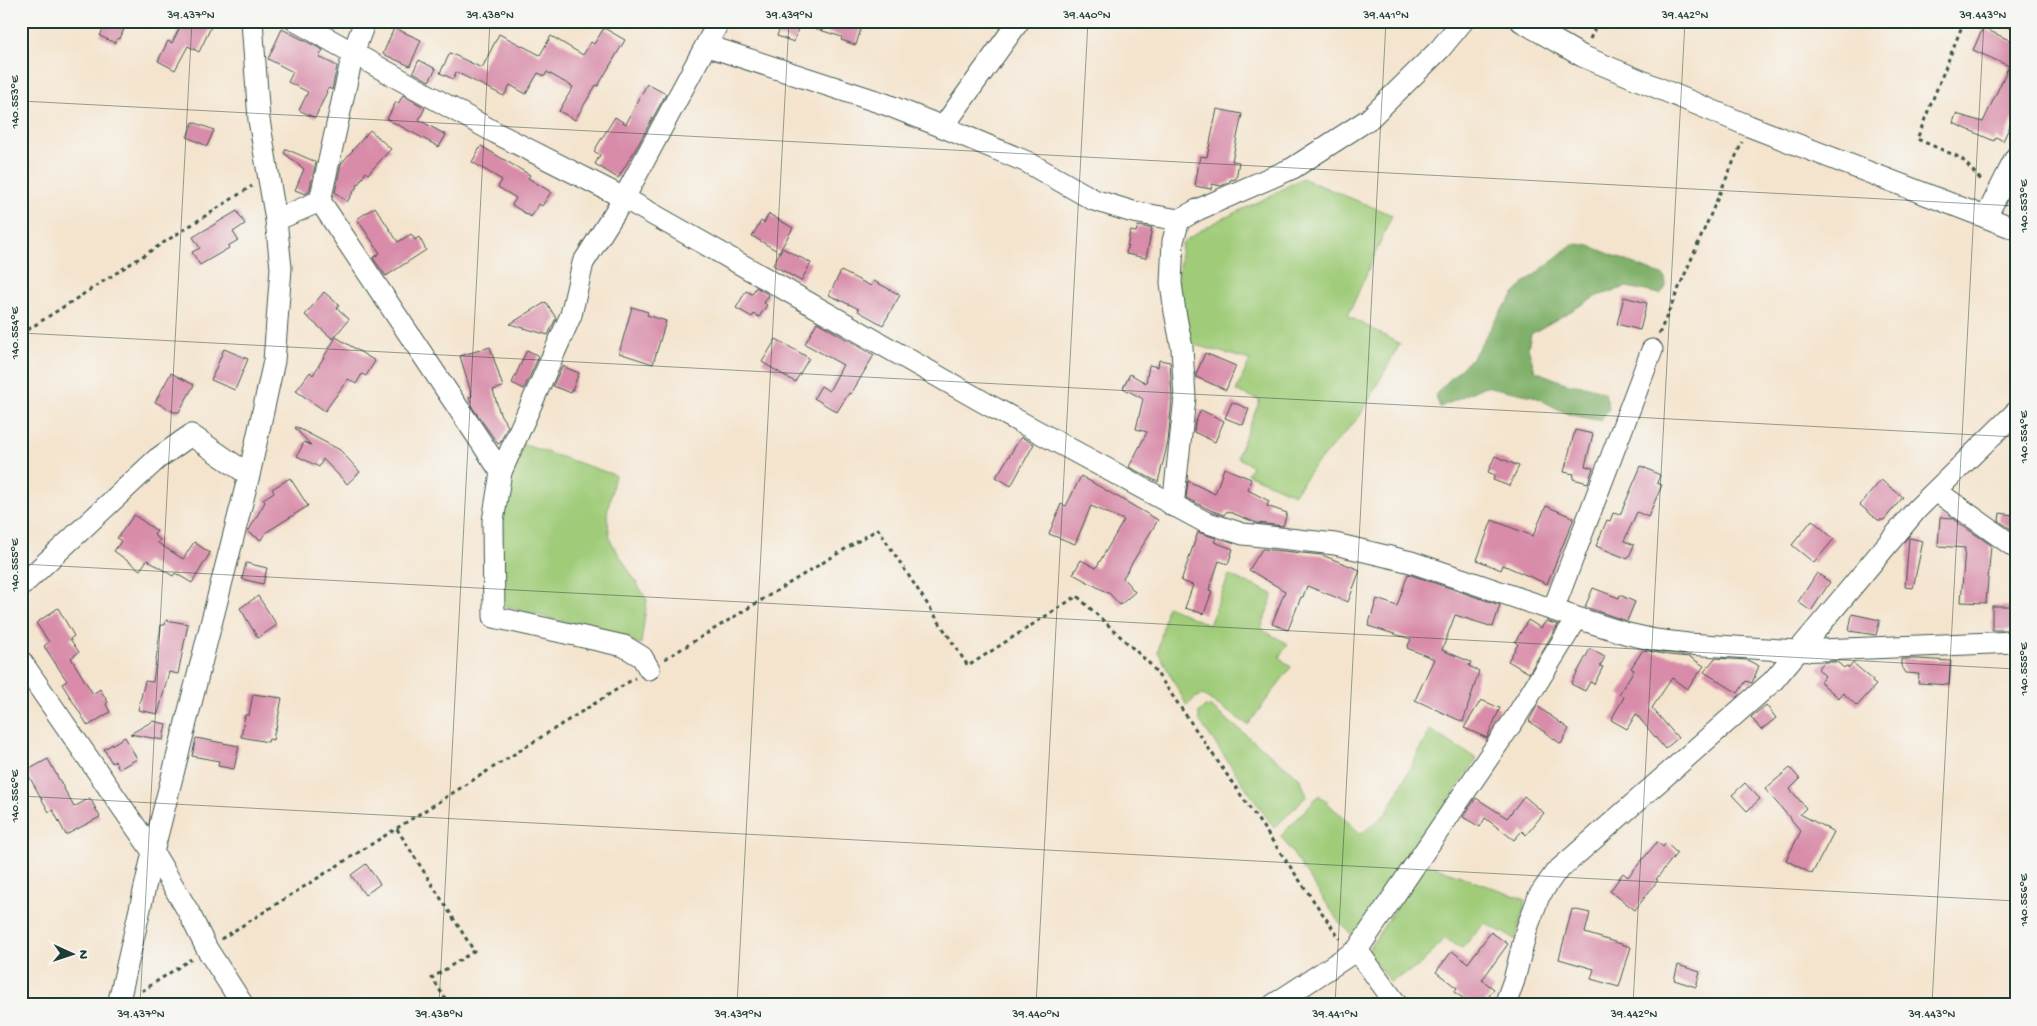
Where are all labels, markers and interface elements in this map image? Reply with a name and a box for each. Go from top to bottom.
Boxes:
text: 39.437°N [166,9,215,23]
text: 39.438°N [465,9,514,23]
text: 39.439°N [764,9,813,23]
text: 39.440°N [1062,9,1111,23]
text: 39.441°N [1362,9,1409,23]
text: 39.442°N [1661,9,1708,23]
text: 39.443°N [1959,9,2007,23]
text: 140.553°E [9,75,23,129]
text: 140.553°E [2018,179,2032,233]
text: 140.554°E [9,306,23,360]
text: 140.554°E [2018,410,2032,464]
text: 140.555°E [9,538,23,592]
text: 140.555°E [2018,642,2032,696]
text: 140.556°E [9,769,23,823]
text: 140.556°E [2018,873,2032,927]
north arrow [48,928,98,978]
text: N [74,950,91,960]
text: 39.437°N [116,1008,165,1022]
text: 39.438°N [414,1008,463,1022]
text: 39.439°N [713,1008,762,1022]
text: 39.440°N [1011,1008,1060,1022]
text: 39.441°N [1311,1008,1358,1022]
text: 39.442°N [1610,1008,1657,1022]
text: 39.443°N [1908,1008,1956,1022]

